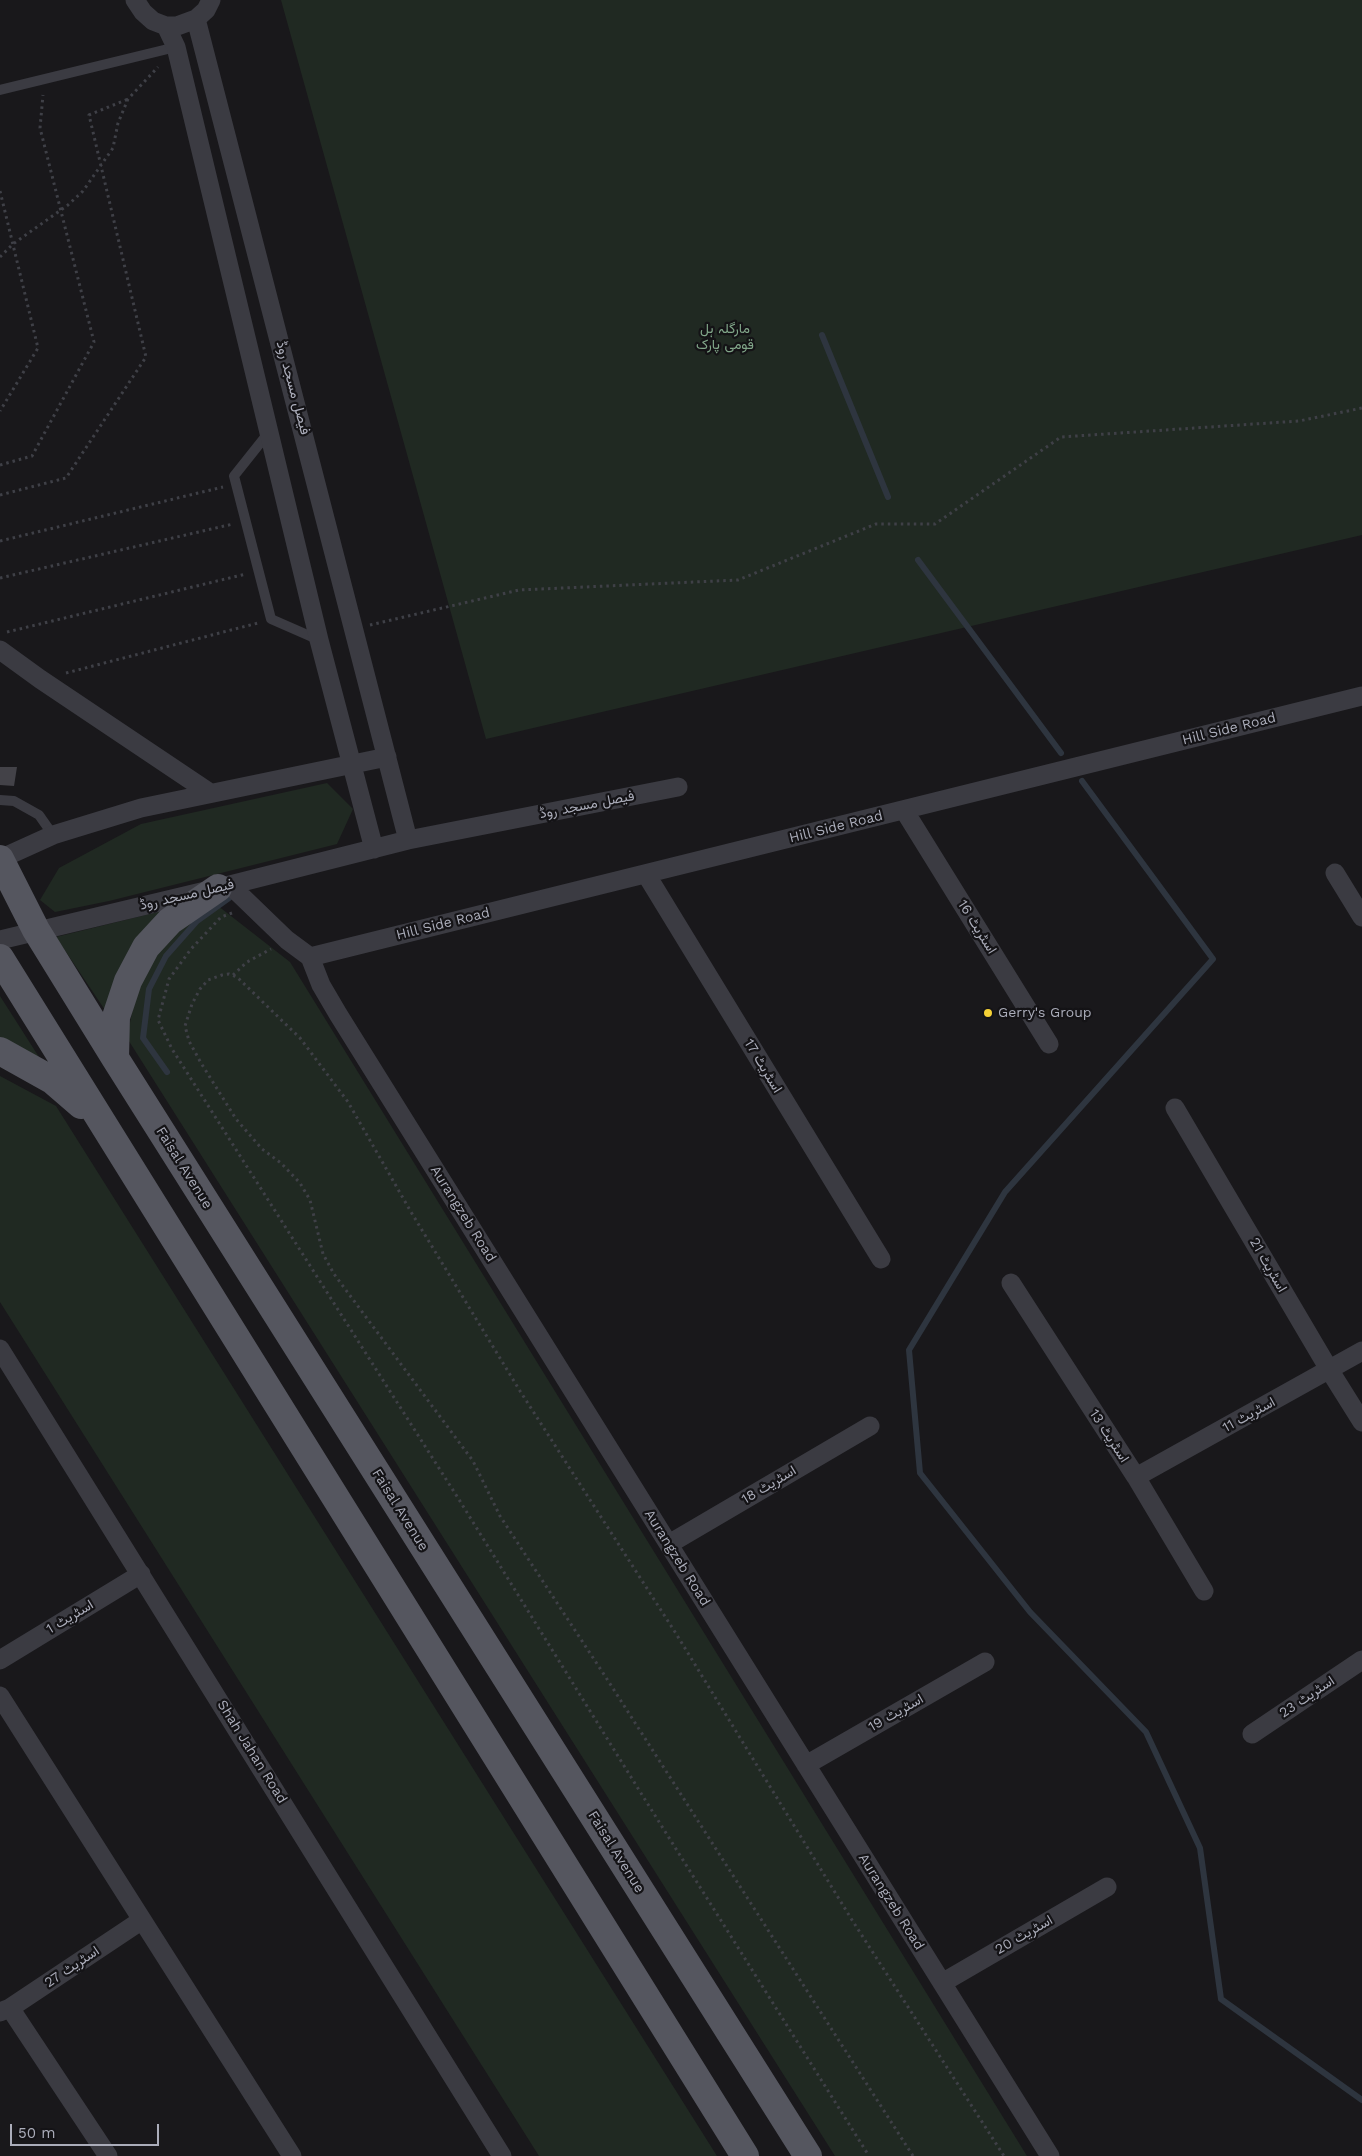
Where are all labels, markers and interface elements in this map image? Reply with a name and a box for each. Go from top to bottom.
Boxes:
park label: مارگلہ ہل قومی پارک [696,321,754,354]
street label: فیصل مسجد روڈ [272,339,314,437]
street label: Hill Side Road [1181,709,1277,749]
street label: فیصل مسجد روڈ [538,788,636,822]
street label: Hill Side Road [788,807,884,847]
street label: فیصل مسجد روڈ [138,876,236,914]
street label: اسٹریٹ 16 [954,897,1000,957]
street label: Hill Side Road [395,904,491,944]
place label: Gerry's Group [998,1005,1092,1021]
marker: Gerry's Group [982,1007,994,1019]
street label: اسٹریٹ 17 [740,1036,786,1096]
street label: Faisal Avenue [152,1124,216,1212]
street label: Aurangzeb Road [427,1163,499,1265]
street label: اسٹریٹ 21 [1246,1235,1290,1295]
street label: اسٹریٹ 11 [1220,1394,1278,1436]
street label: اسٹریٹ 13 [1086,1406,1132,1466]
street label: اسٹریٹ 18 [739,1462,799,1508]
street label: Faisal Avenue [368,1466,432,1554]
street label: Aurangzeb Road [641,1507,713,1609]
street label: اسٹریٹ 1 [43,1596,97,1638]
street label: اسٹریٹ 23 [1276,1672,1338,1722]
street label: اسٹریٹ 19 [866,1691,926,1735]
street label: Shah Jahan Road [213,1697,291,1807]
street label: Faisal Avenue [584,1808,648,1896]
street label: Aurangzeb Road [855,1851,927,1953]
street label: اسٹریٹ 20 [992,1912,1056,1958]
street label: اسٹریٹ 27 [41,1943,103,1991]
scale bar [12,2114,161,2146]
text: 50 m [18,2124,55,2142]

